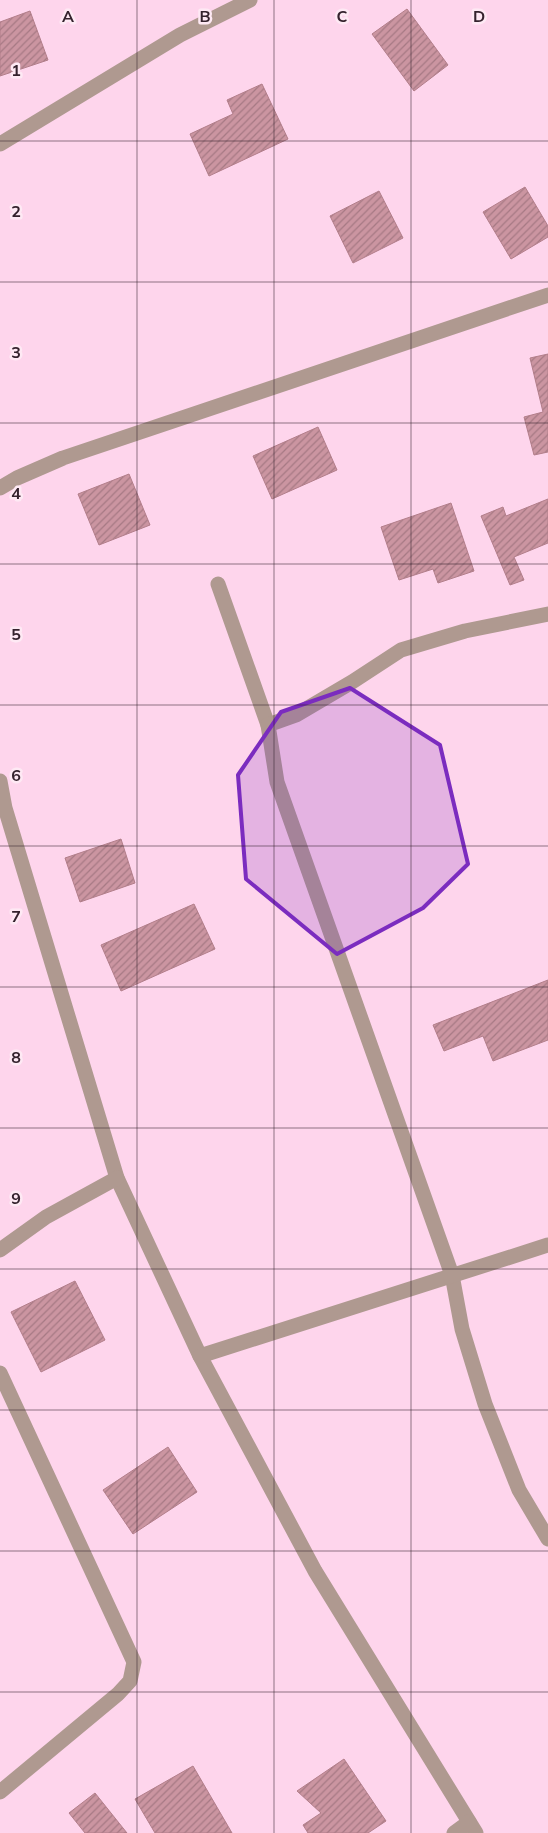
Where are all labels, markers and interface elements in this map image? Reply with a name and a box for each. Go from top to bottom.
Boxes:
text: A [62,6,74,26]
text: B [199,6,211,26]
text: C [337,6,348,26]
text: D [473,6,485,26]
text: 1 [11,60,21,80]
text: 2 [11,201,21,221]
text: 3 [11,342,21,362]
text: 4 [11,483,21,503]
text: 5 [11,624,21,644]
text: 6 [11,765,21,785]
text: 7 [11,906,21,926]
text: 8 [11,1047,21,1067]
text: 9 [11,1188,21,1208]

